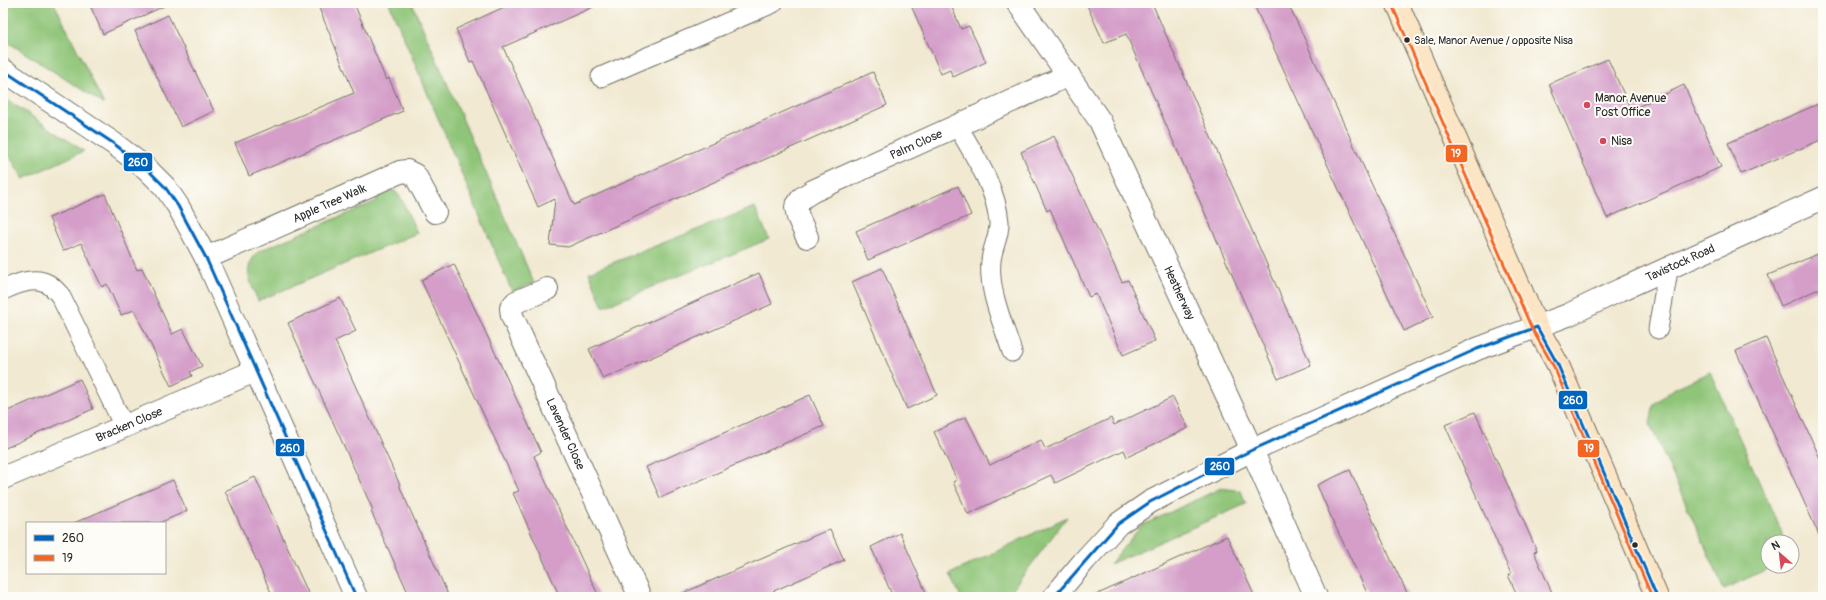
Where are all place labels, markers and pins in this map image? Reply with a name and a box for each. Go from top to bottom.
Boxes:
place label: Sale, Manor Avenue / opposite Nisa [1414,34,1573,47]
marker: Sale, Manor Avenue / opposite Nisa [1402,35,1412,45]
place label: Manor Avenue Post Office [1595,91,1666,120]
marker: Manor Avenue Post Office [1582,100,1592,110]
place label: Nisa [1611,134,1633,149]
marker: Nisa [1598,136,1608,146]
unlabelled marker [1630,540,1640,550]

